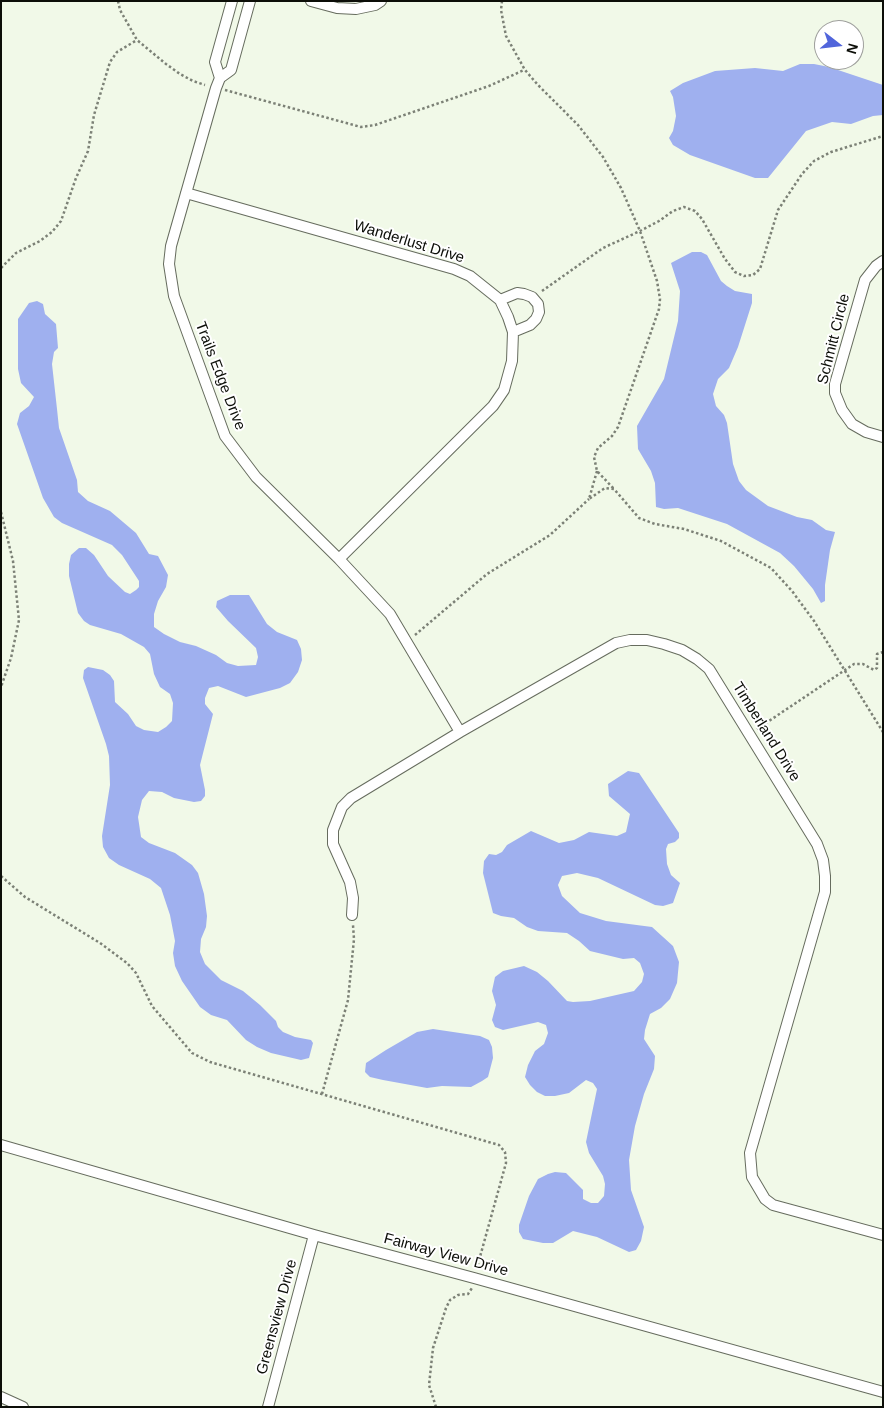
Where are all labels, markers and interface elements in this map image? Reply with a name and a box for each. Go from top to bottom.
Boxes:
north arrow [814,20,864,70]
text: N [843,42,862,56]
street label: Wanderlust Drive [352,217,466,267]
street label: Schmitt Circle [814,292,854,386]
street label: Trails Edge Drive [191,319,249,433]
street label: Timberland Drive [728,679,804,785]
street label: Fairway View Drive [382,1230,510,1280]
street label: Greensview Drive [253,1258,301,1376]

